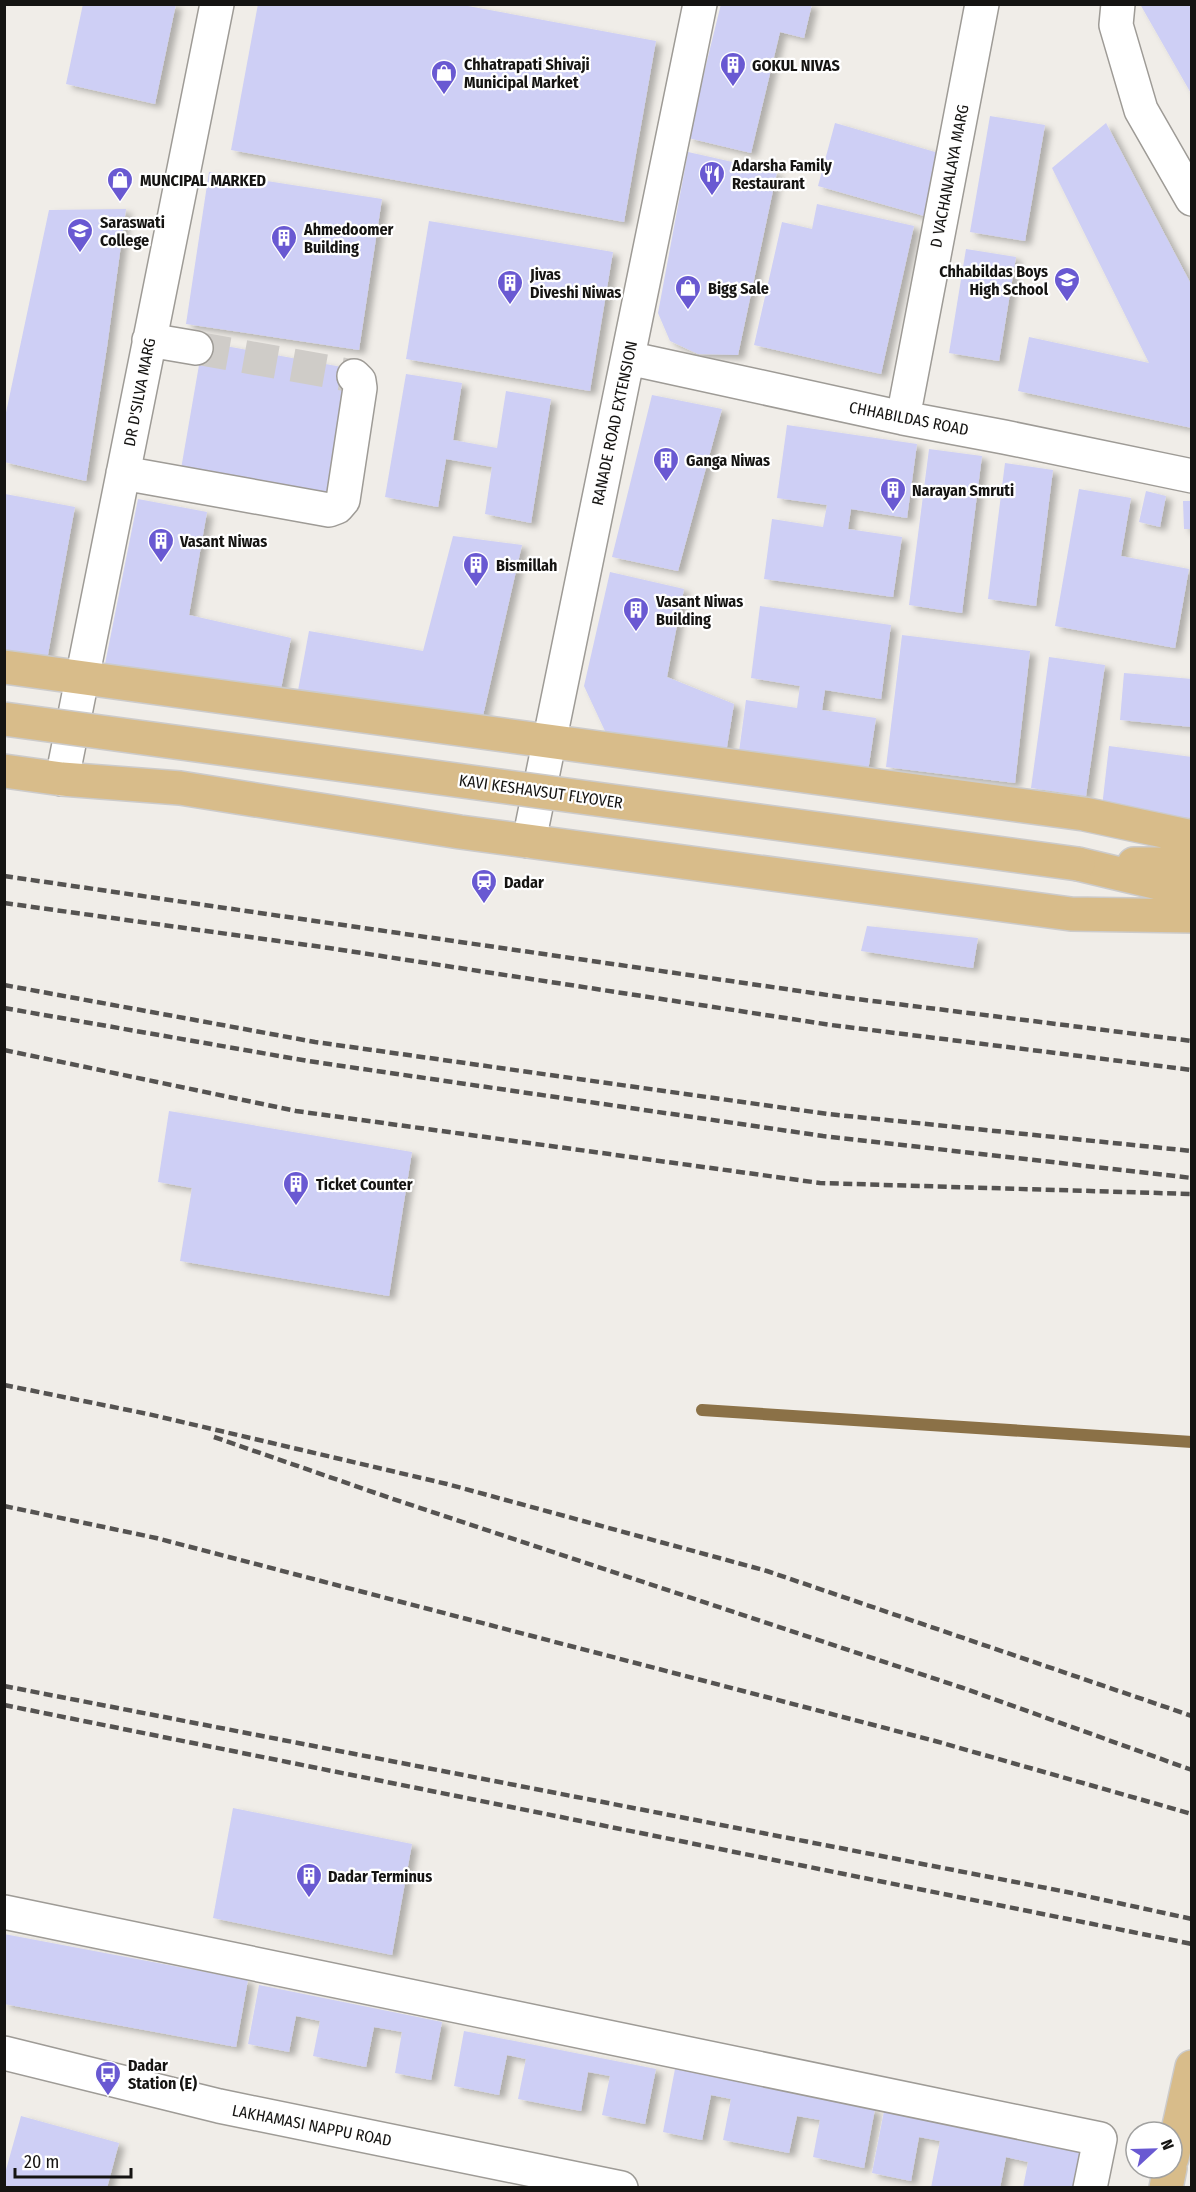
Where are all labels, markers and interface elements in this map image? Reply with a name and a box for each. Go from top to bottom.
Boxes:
building icon: GOKUL NIVAS [718,50,748,88]
place label: Chhatrapati Shivaji Municipal Market [464,55,590,92]
place label: GOKUL NIVAS [752,56,840,75]
shop icon: Chhatrapati Shivaji Municipal Market [429,58,459,96]
street label: D VACHANALAYA MARG [926,103,973,249]
place label: Adarsha Family Restaurant [731,156,832,193]
restaurant icon: Adarsha Family Restaurant [697,159,727,197]
shop icon: MUNCIPAL MARKED [105,165,135,203]
place label: MUNCIPAL MARKED [140,171,266,190]
place label: Saraswati College [100,213,165,250]
school or university icon: Saraswati College [65,216,95,254]
place label: Ahmedoomer Building [303,220,394,257]
building icon: Ahmedoomer Building [269,223,299,261]
place label: Chhabildas Boys High School [939,262,1049,299]
place label: Jivas Diveshi Niwas [529,265,621,302]
school or university icon: Chhabildas Boys High School [1052,265,1082,303]
building icon: Jivas Diveshi Niwas [495,268,525,306]
shop icon: Bigg Sale [673,273,703,311]
place label: Bigg Sale [708,279,769,298]
street label: DR D'SILVA MARG [120,336,159,448]
street label: RANADE ROAD EXTENSION [588,339,641,507]
street label: CHHABILDAS ROAD [848,398,970,439]
building icon: Ganga Niwas [651,445,681,483]
place label: Ganga Niwas [686,451,770,470]
building icon: Narayan Smruti [878,475,908,513]
place label: Narayan Smruti [912,481,1014,500]
building icon: Vasant Niwas [146,526,176,564]
place label: Vasant Niwas [179,532,267,551]
building icon: Bismillah [461,550,491,588]
place label: Bismillah [496,556,557,575]
place label: Vasant Niwas Building [655,592,743,629]
building icon: Vasant Niwas Building [621,595,651,633]
street label: KAVI KESHAVSUT FLYOVER [458,771,624,812]
station icon: Dadar [469,867,499,905]
place label: Dadar [504,873,544,892]
building icon: Ticket Counter [281,1169,311,1207]
place label: Ticket Counter [316,1175,413,1194]
building icon: Dadar Terminus [294,1861,324,1899]
place label: Dadar Terminus [328,1867,432,1886]
place label: Dadar Station (E) [128,2056,197,2093]
bus stop icon: Dadar Station (E) [93,2059,123,2097]
street label: LAKHAMASI NAPPU ROAD [231,2101,393,2150]
north arrow [1124,2120,1184,2180]
text: N [1157,2137,1178,2153]
scale bar [15,2141,130,2179]
text: 20 m [24,2151,59,2173]

